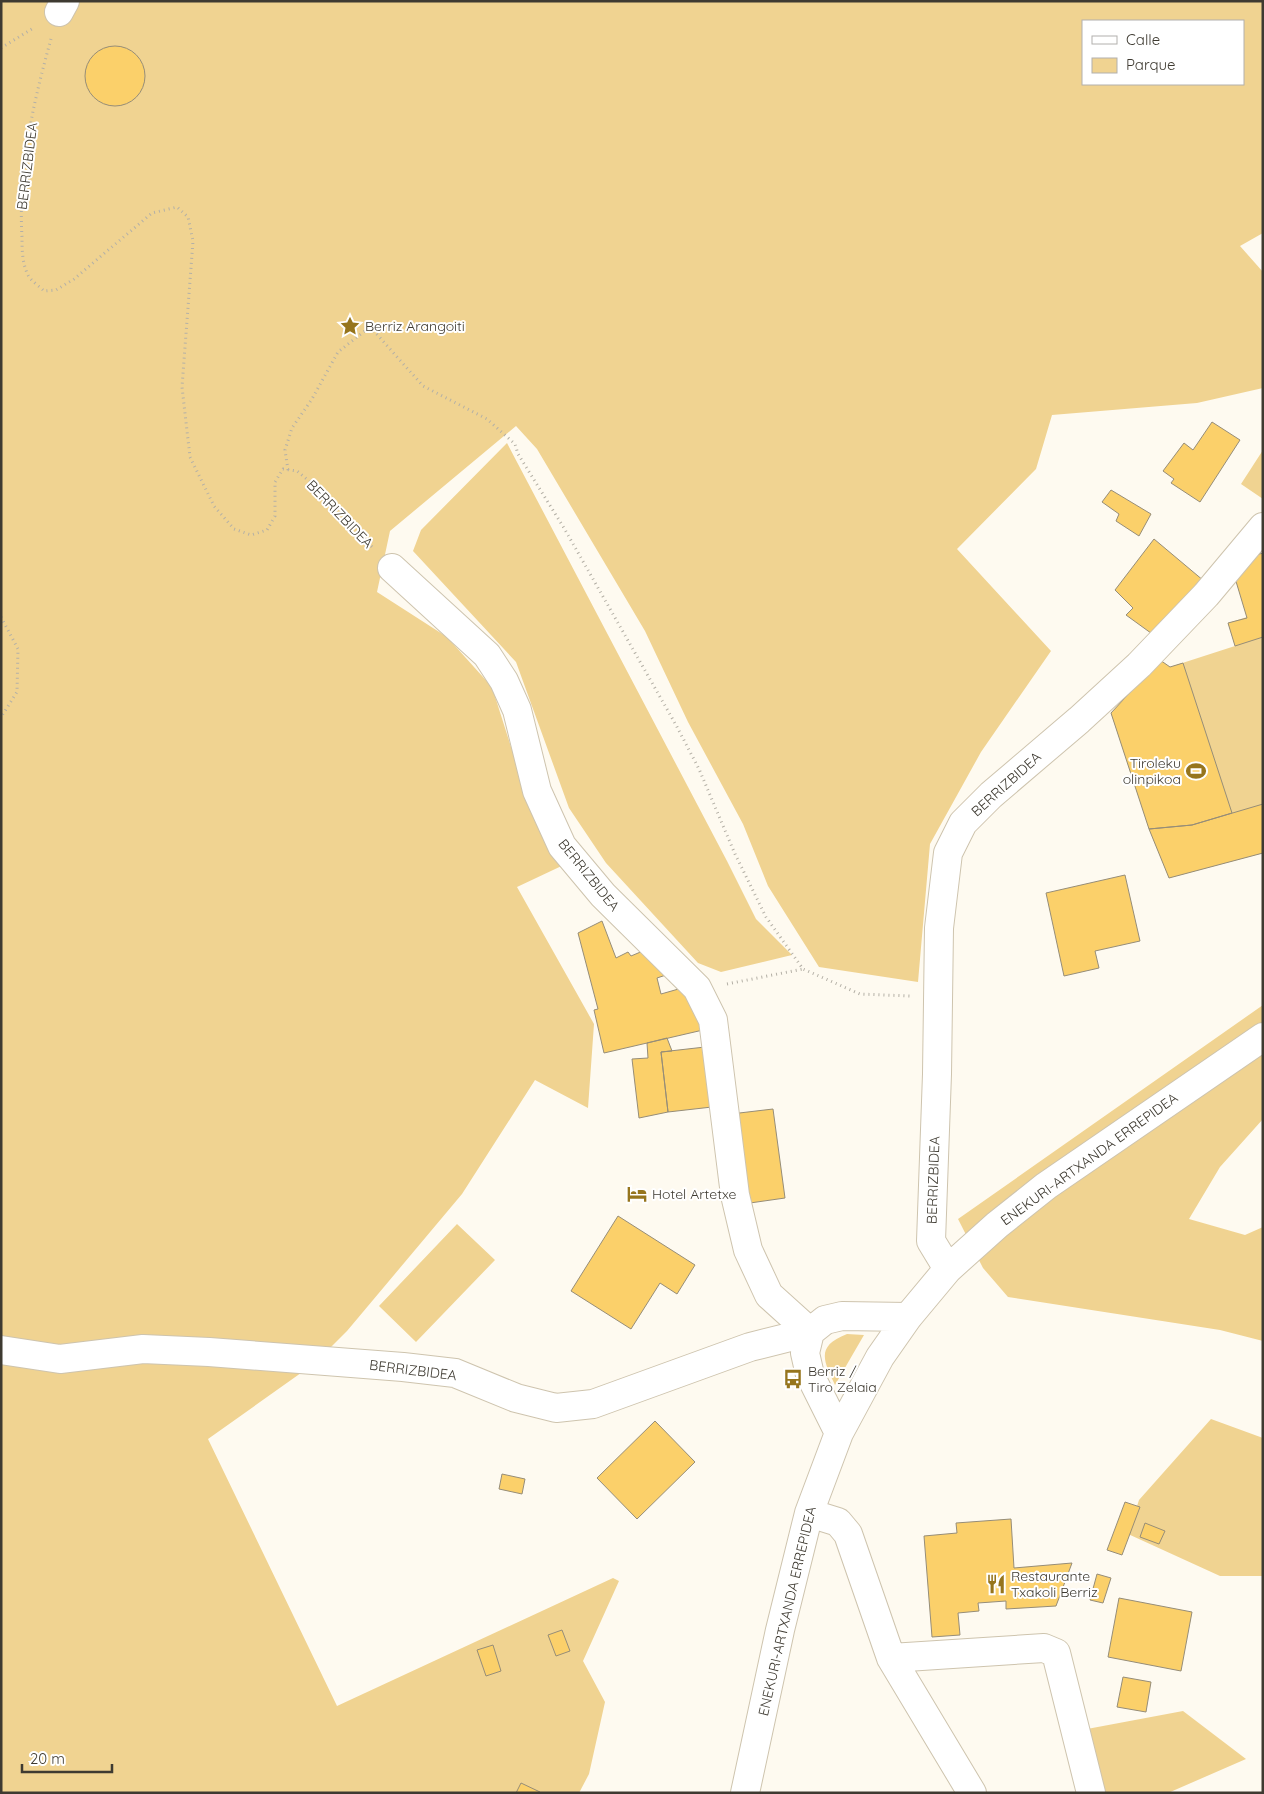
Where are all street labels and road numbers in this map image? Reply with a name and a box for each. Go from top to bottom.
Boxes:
street label: BERRIZBIDEA [13,121,41,211]
street label: BERRIZBIDEA [303,476,377,552]
street label: BERRIZBIDEA [967,748,1045,820]
street label: BERRIZBIDEA [554,835,624,915]
street label: ENEKURI-ARTXANDA ERREPIDEA [997,1089,1181,1229]
street label: BERRIZBIDEA [922,1136,944,1224]
street label: BERRIZBIDEA [368,1356,458,1384]
street label: ENEKURI-ARTXANDA ERREPIDEA [754,1504,820,1718]

